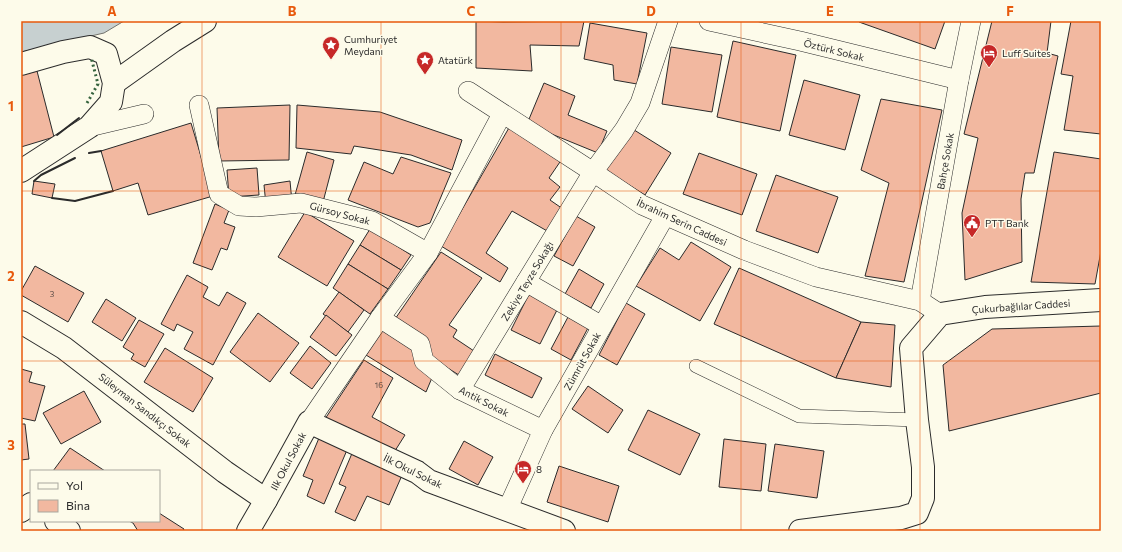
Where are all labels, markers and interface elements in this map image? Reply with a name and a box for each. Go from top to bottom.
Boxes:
text: A [107,3,117,19]
text: B [288,3,297,19]
text: C [467,3,476,19]
text: D [646,3,656,19]
text: E [826,3,834,19]
text: F [1006,3,1014,19]
place label: Cumhuriyet Meydanı [344,33,397,57]
place icon: Cumhuriyet Meydanı [321,35,341,60]
street label: Öztürk Sokak [802,37,866,63]
hotel icon: Luff Suites [979,43,999,68]
place label: Luff Suites [1002,47,1051,59]
place icon: Atatürk [415,50,435,75]
place label: Atatürk [438,54,474,66]
text: 1 [8,98,14,114]
street label: Bahçe Sokak [934,131,956,190]
street label: İbrahim Serin Caddesi [635,196,729,248]
street label: Gürsoy Sokak [308,199,372,227]
public building icon: PTT Bank [962,213,982,238]
place label: PTT Bank [985,217,1029,229]
street label: Zekiye Teyze Sokağı [498,239,556,323]
text: 2 [7,268,15,284]
house number: 3 [50,289,55,299]
street label: Çukurbağlılar Caddesi [971,297,1071,315]
street label: Zümrüt Sokak [561,329,603,392]
street label: Süleyman Sandıkçı Sokak [97,370,194,450]
house number: 16 [375,380,383,390]
street label: Antik Sokak [457,383,512,419]
street label: Ilk Okul Sokak [268,429,309,492]
text: 3 [7,437,15,453]
street label: İlk Okul Sokak [382,452,445,491]
hotel icon: 8 [513,459,533,484]
place label: 8 [536,463,542,475]
legend [30,470,160,522]
text: Yol [66,478,83,492]
text: Bina [66,498,90,512]

